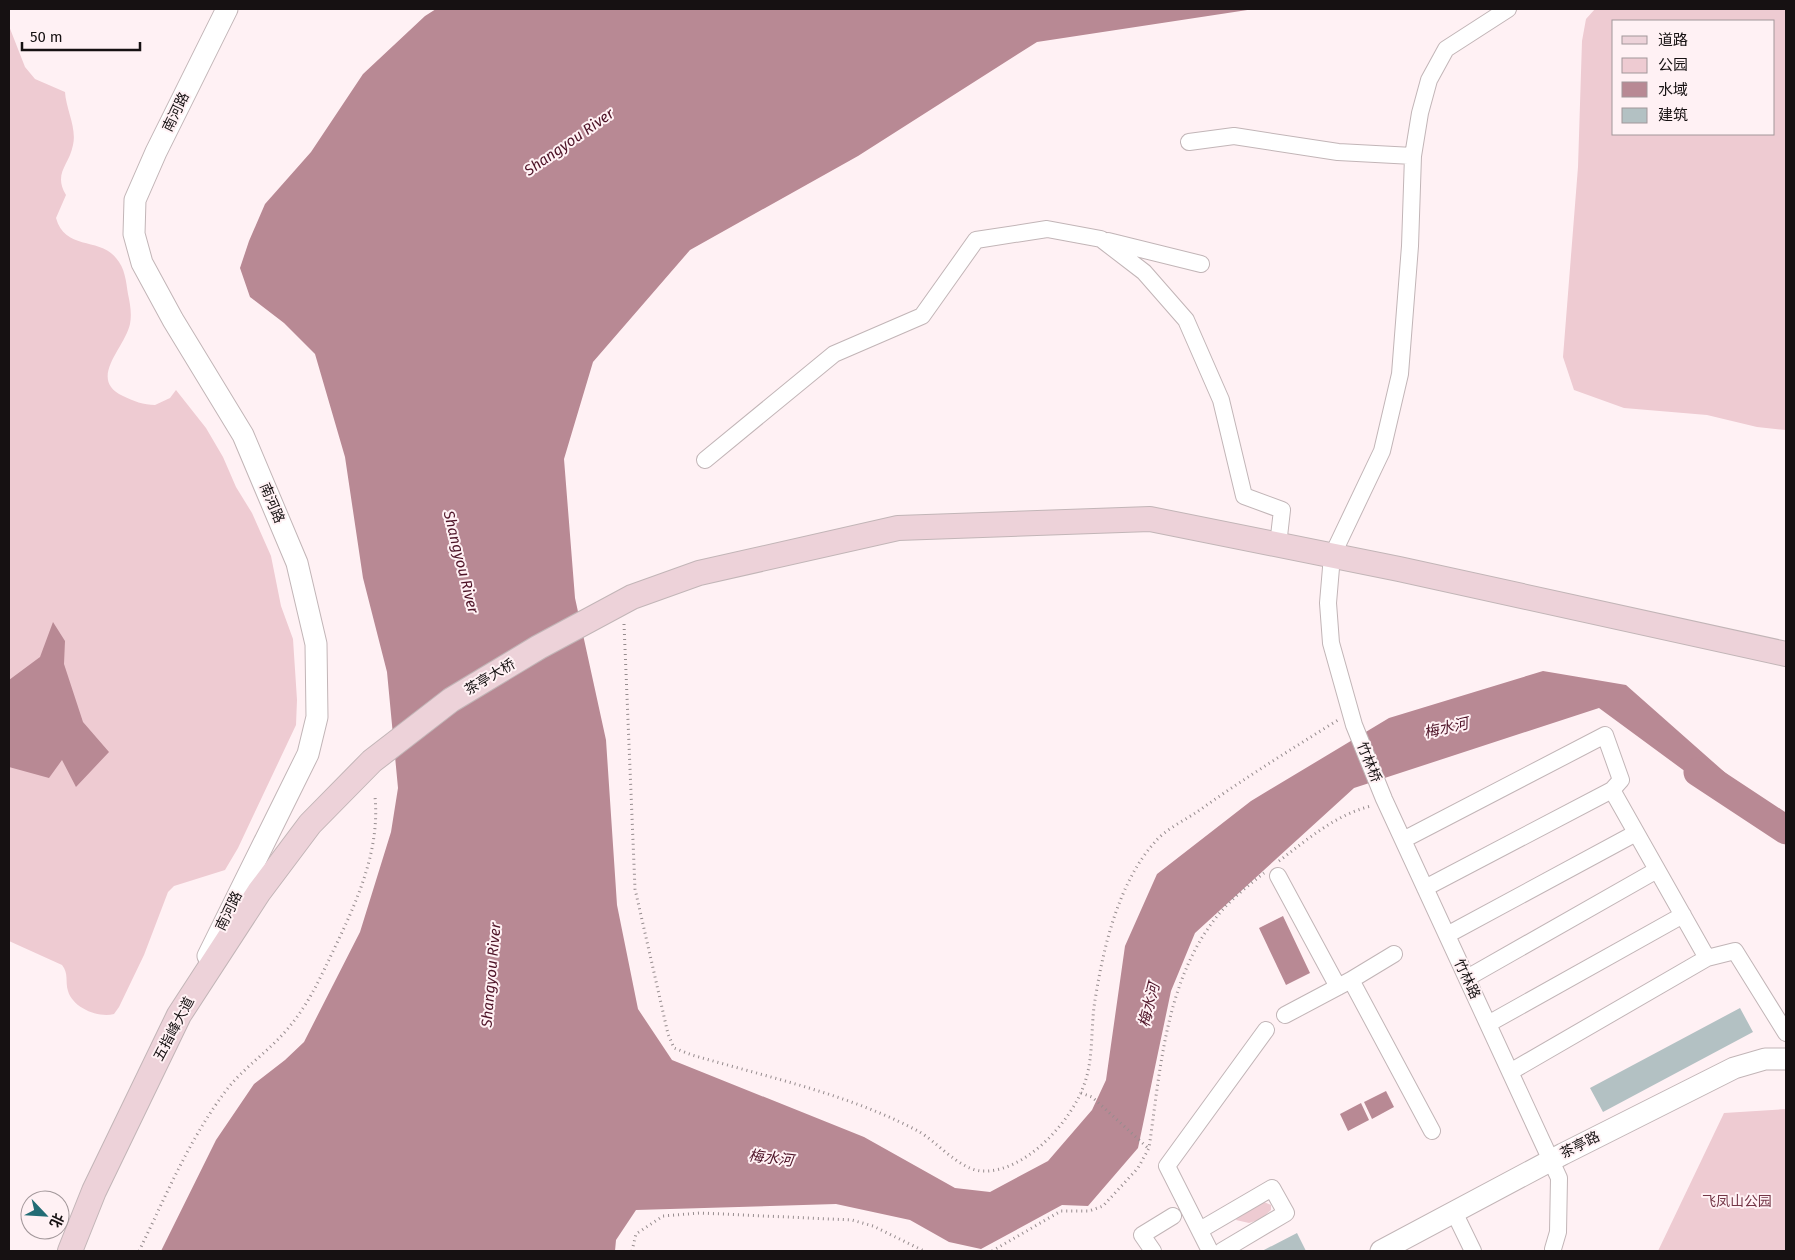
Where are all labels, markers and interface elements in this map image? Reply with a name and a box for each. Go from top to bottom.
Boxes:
scale bar [22,20,140,52]
legend [1612,20,1775,135]
text: 50 m [30,28,63,46]
text: 道路 [1658,31,1688,49]
text: 公园 [1658,56,1688,74]
text: 水域 [1658,81,1688,99]
street label: 南河路 [159,89,193,135]
water label: Shangyou River [520,104,618,180]
text: 建筑 [1658,106,1688,124]
street label: 南河路 [256,480,288,526]
water label: Shangyou River [439,508,483,616]
street label: 茶亭大桥 [462,655,518,699]
water label: 梅水河 [1422,713,1473,742]
street label: 竹林桥 [1353,739,1385,785]
street label: 南河路 [212,888,246,934]
water label: Shangyou River [477,921,505,1029]
street label: 竹林路 [1450,956,1484,1002]
water label: 梅水河 [1135,978,1164,1029]
street label: 五指峰大道 [150,994,198,1064]
street label: 茶亭路 [1557,1128,1603,1162]
water label: 梅水河 [748,1146,797,1170]
north arrow [20,1190,70,1240]
park label: 飞凤山公园 [1702,1193,1772,1210]
text: 北 [46,1210,67,1230]

